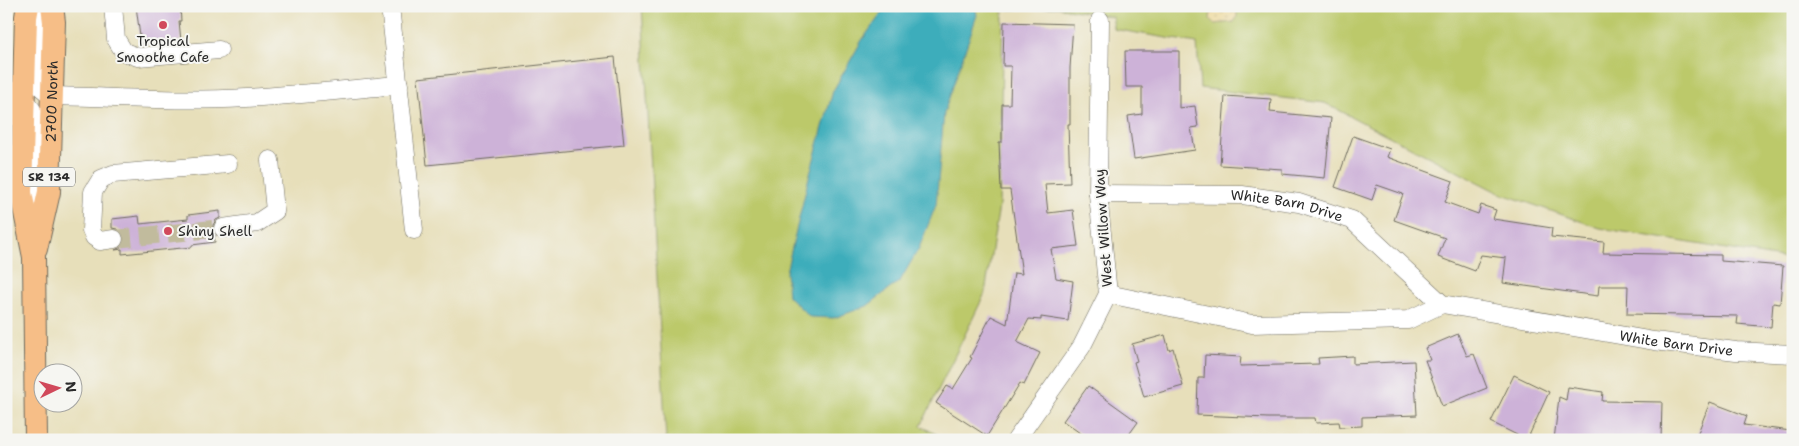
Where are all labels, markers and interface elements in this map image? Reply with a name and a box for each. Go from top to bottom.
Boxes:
marker: Tropical Smoothe Cafe [157,19,169,31]
place label: Tropical Smoothe Cafe [117,32,210,66]
street label: 2700 North [41,60,62,143]
road number: SR 134 [23,168,75,186]
street label: West Willow Way [1090,168,1116,288]
street label: White Barn Drive [1231,186,1345,226]
place label: Shiny Shell [178,222,253,240]
marker: Shiny Shell [162,225,174,237]
street label: White Barn Drive [1618,326,1734,360]
north arrow [32,364,82,414]
text: N [62,381,80,393]

